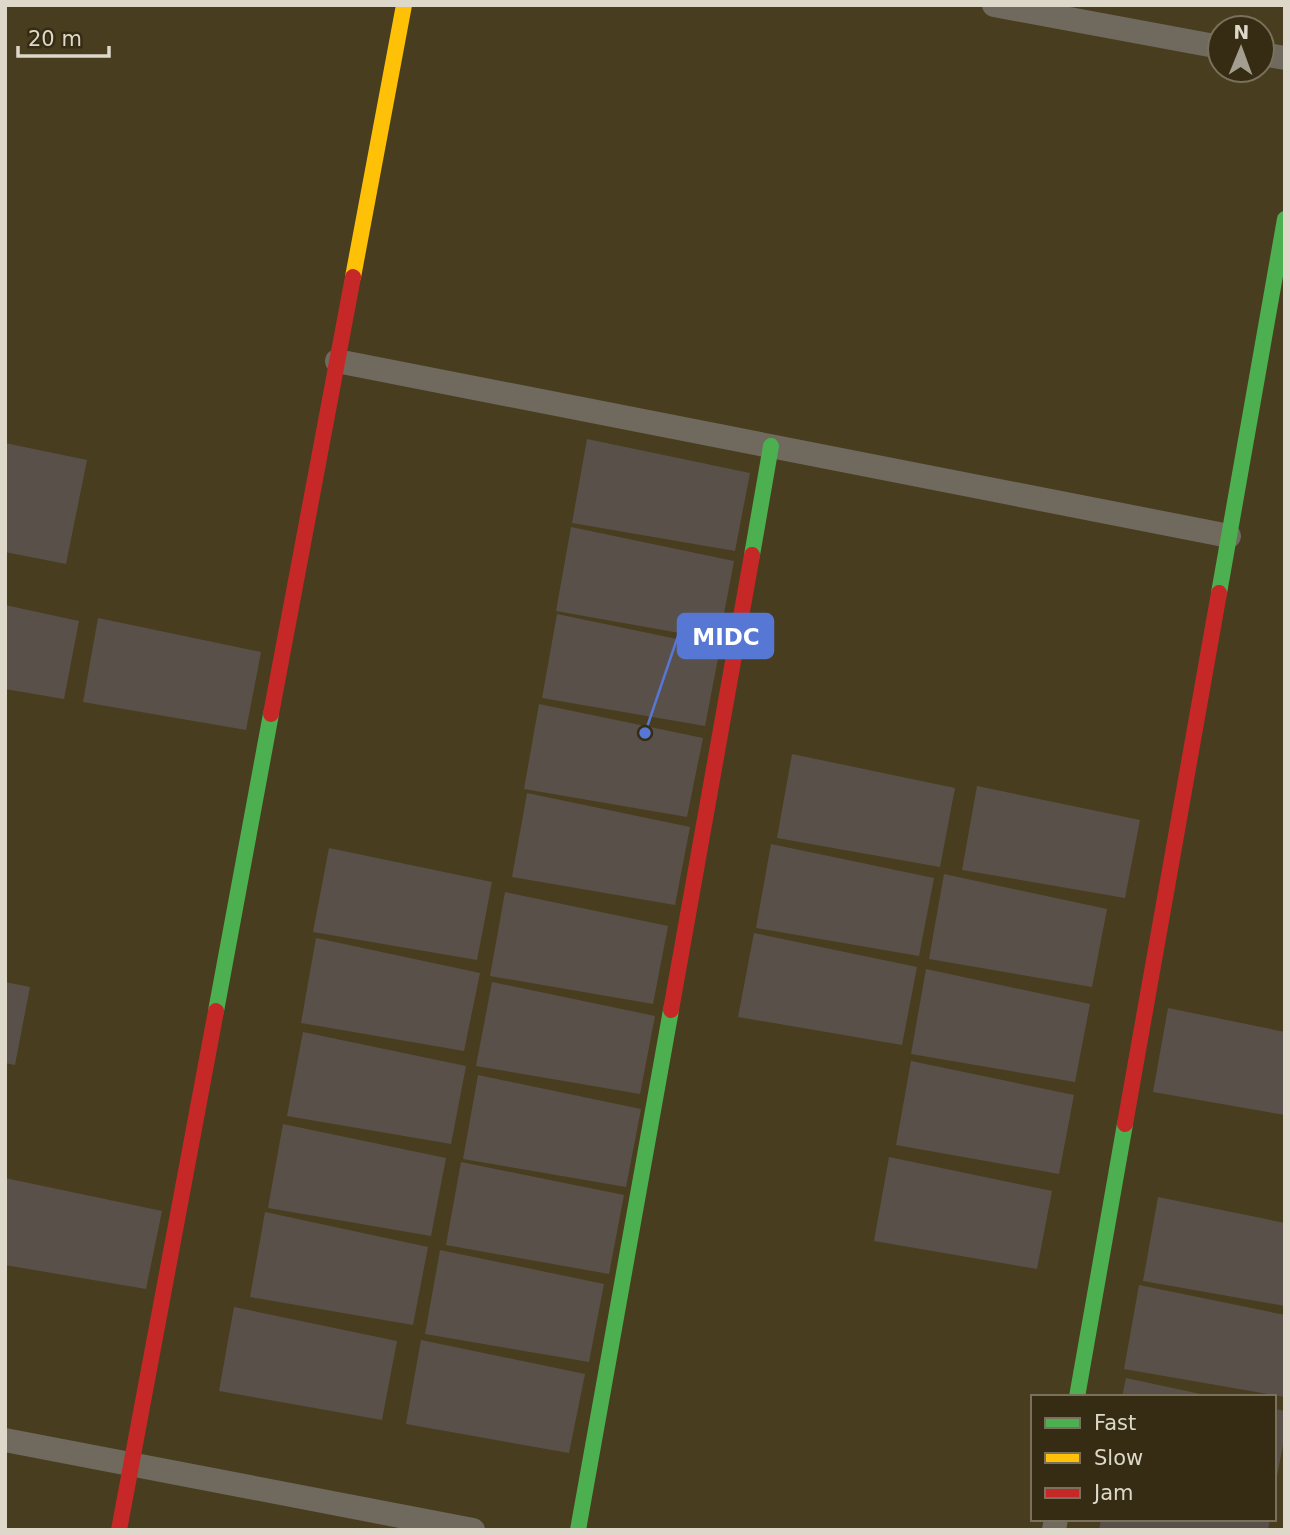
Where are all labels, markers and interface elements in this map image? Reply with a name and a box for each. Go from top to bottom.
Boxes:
scale bar [18,14,108,58]
north arrow [1206,14,1276,84]
text: N [1233,21,1249,43]
text: 20 m [28,27,82,51]
callout: MIDC [678,614,773,658]
text: MIDC [692,624,760,650]
legend [1031,1395,1276,1521]
text: Fast [1094,1411,1136,1435]
text: Slow [1094,1446,1143,1470]
text: Jam [1092,1481,1134,1505]

